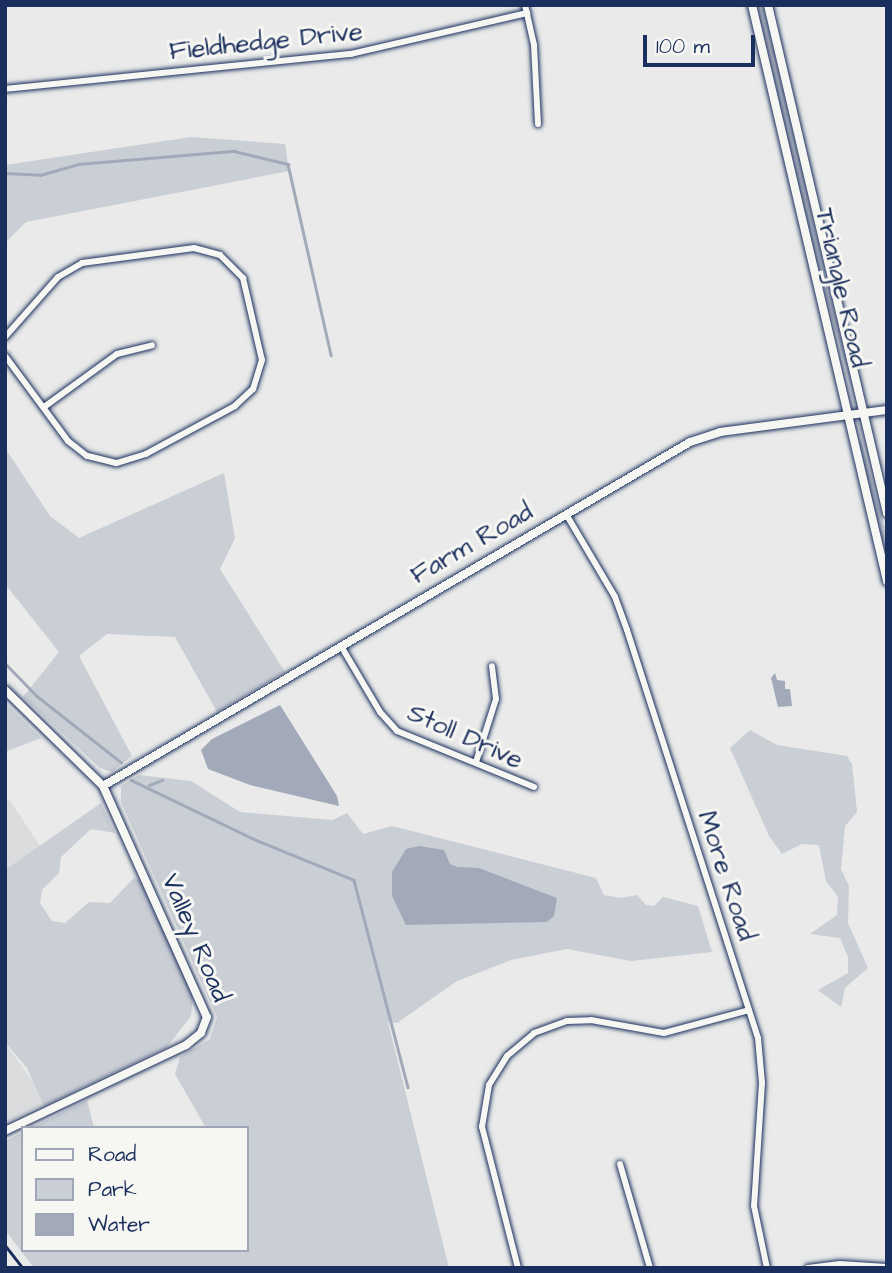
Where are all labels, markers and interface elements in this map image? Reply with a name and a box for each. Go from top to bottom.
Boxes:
street label: Fieldhedge Drive [168,16,364,68]
scale bar [647,21,759,65]
text: 100 m [656,32,710,61]
street label: Triangle Road [808,205,874,371]
street label: Farm Road [405,497,539,591]
street label: Stoll Drive [402,698,528,776]
street label: More Road [690,807,762,945]
street label: Valley Road [154,869,236,1007]
legend [21,1126,248,1252]
text: Road [88,1140,136,1169]
text: Park [88,1175,137,1204]
text: Water [88,1210,150,1239]

